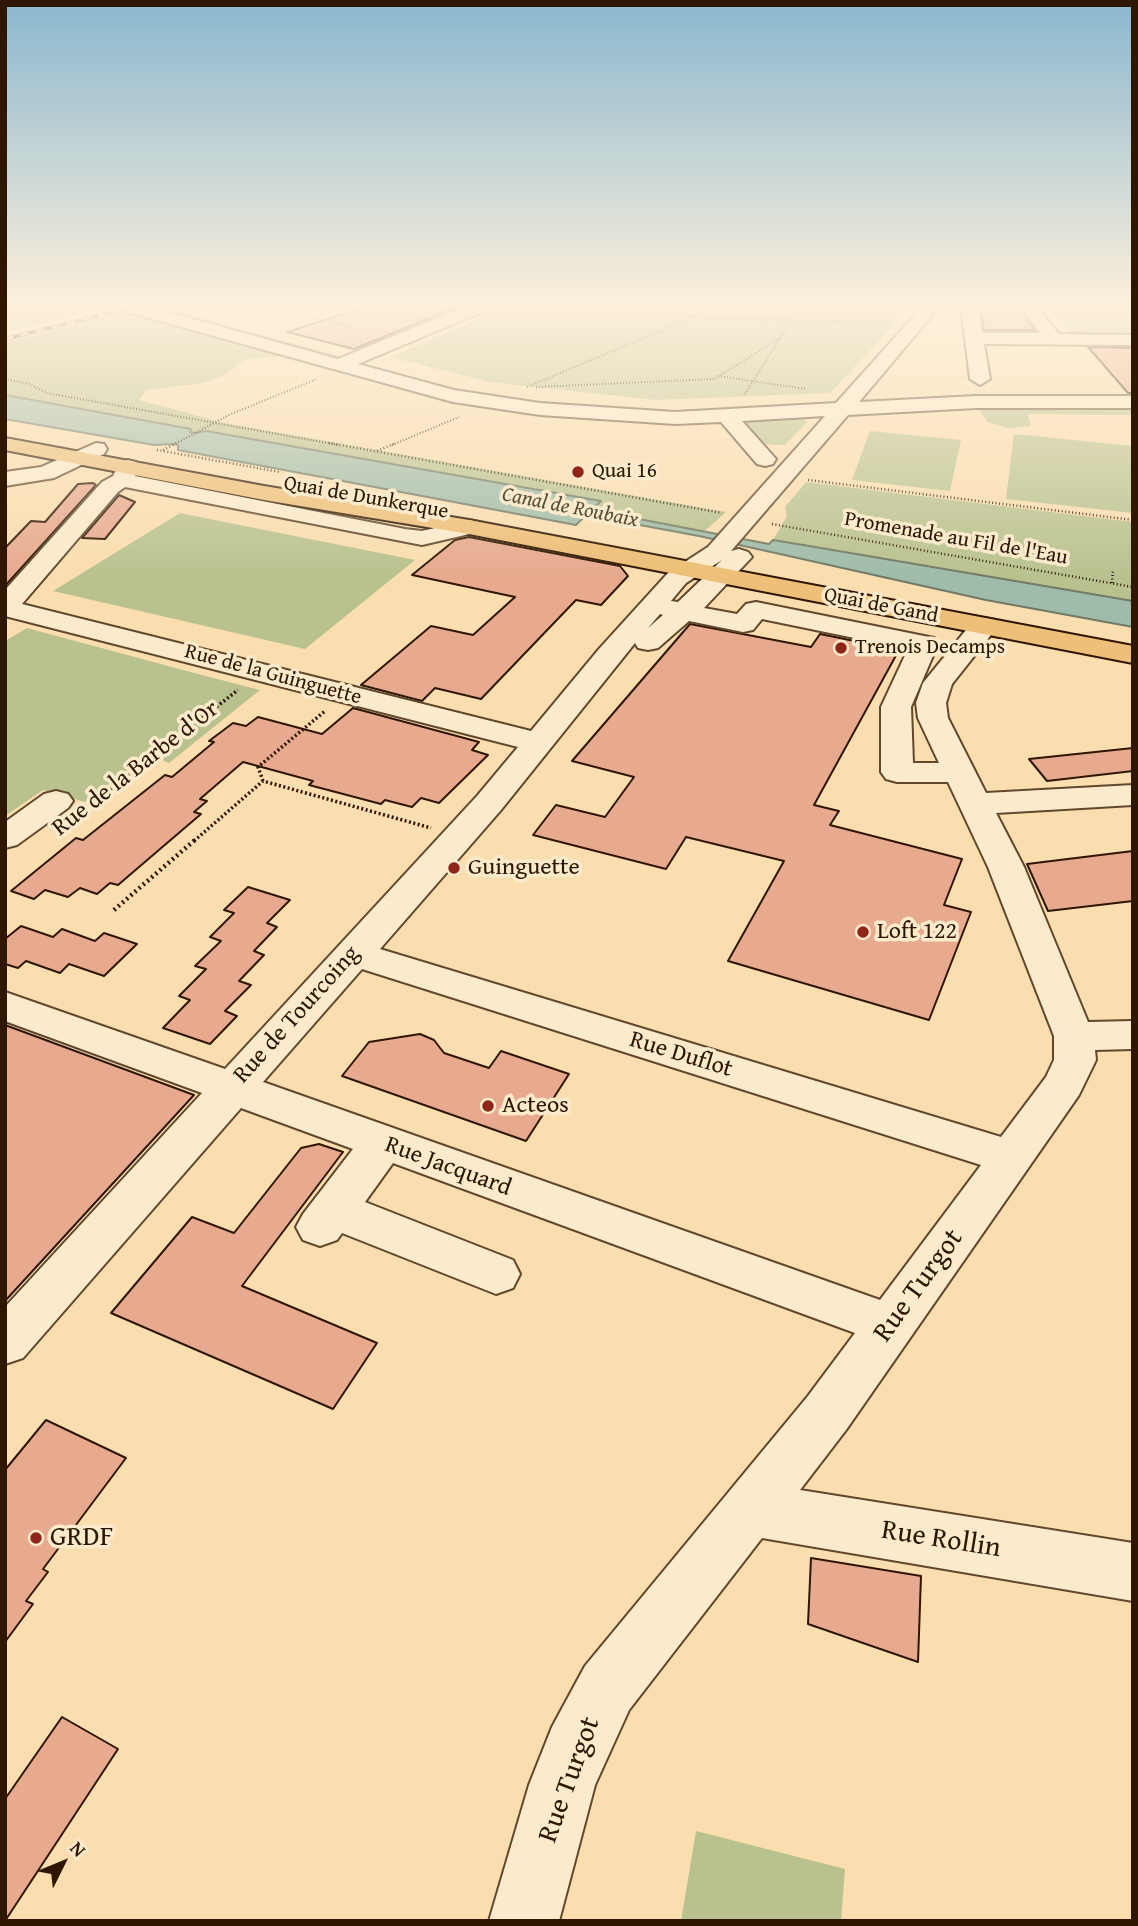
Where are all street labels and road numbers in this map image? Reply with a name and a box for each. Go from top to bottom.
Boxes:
street label: Quai de Dunkerque [282,471,450,525]
street label: Promenade au Fil de l'Eau [842,507,1070,571]
street label: Quai de Gand [822,583,940,629]
street label: Rue de la Guinguette [182,639,364,711]
street label: Rue de la Barbe d'Or [47,695,225,843]
street label: Rue de Tourcoing [228,940,366,1090]
street label: Rue Duflot [626,1026,736,1084]
street label: Rue Jacquard [381,1131,515,1203]
street label: Rue Turgot [867,1223,971,1349]
street label: Rue Rollin [879,1514,1003,1566]
street label: Rue Turgot [532,1713,608,1847]

